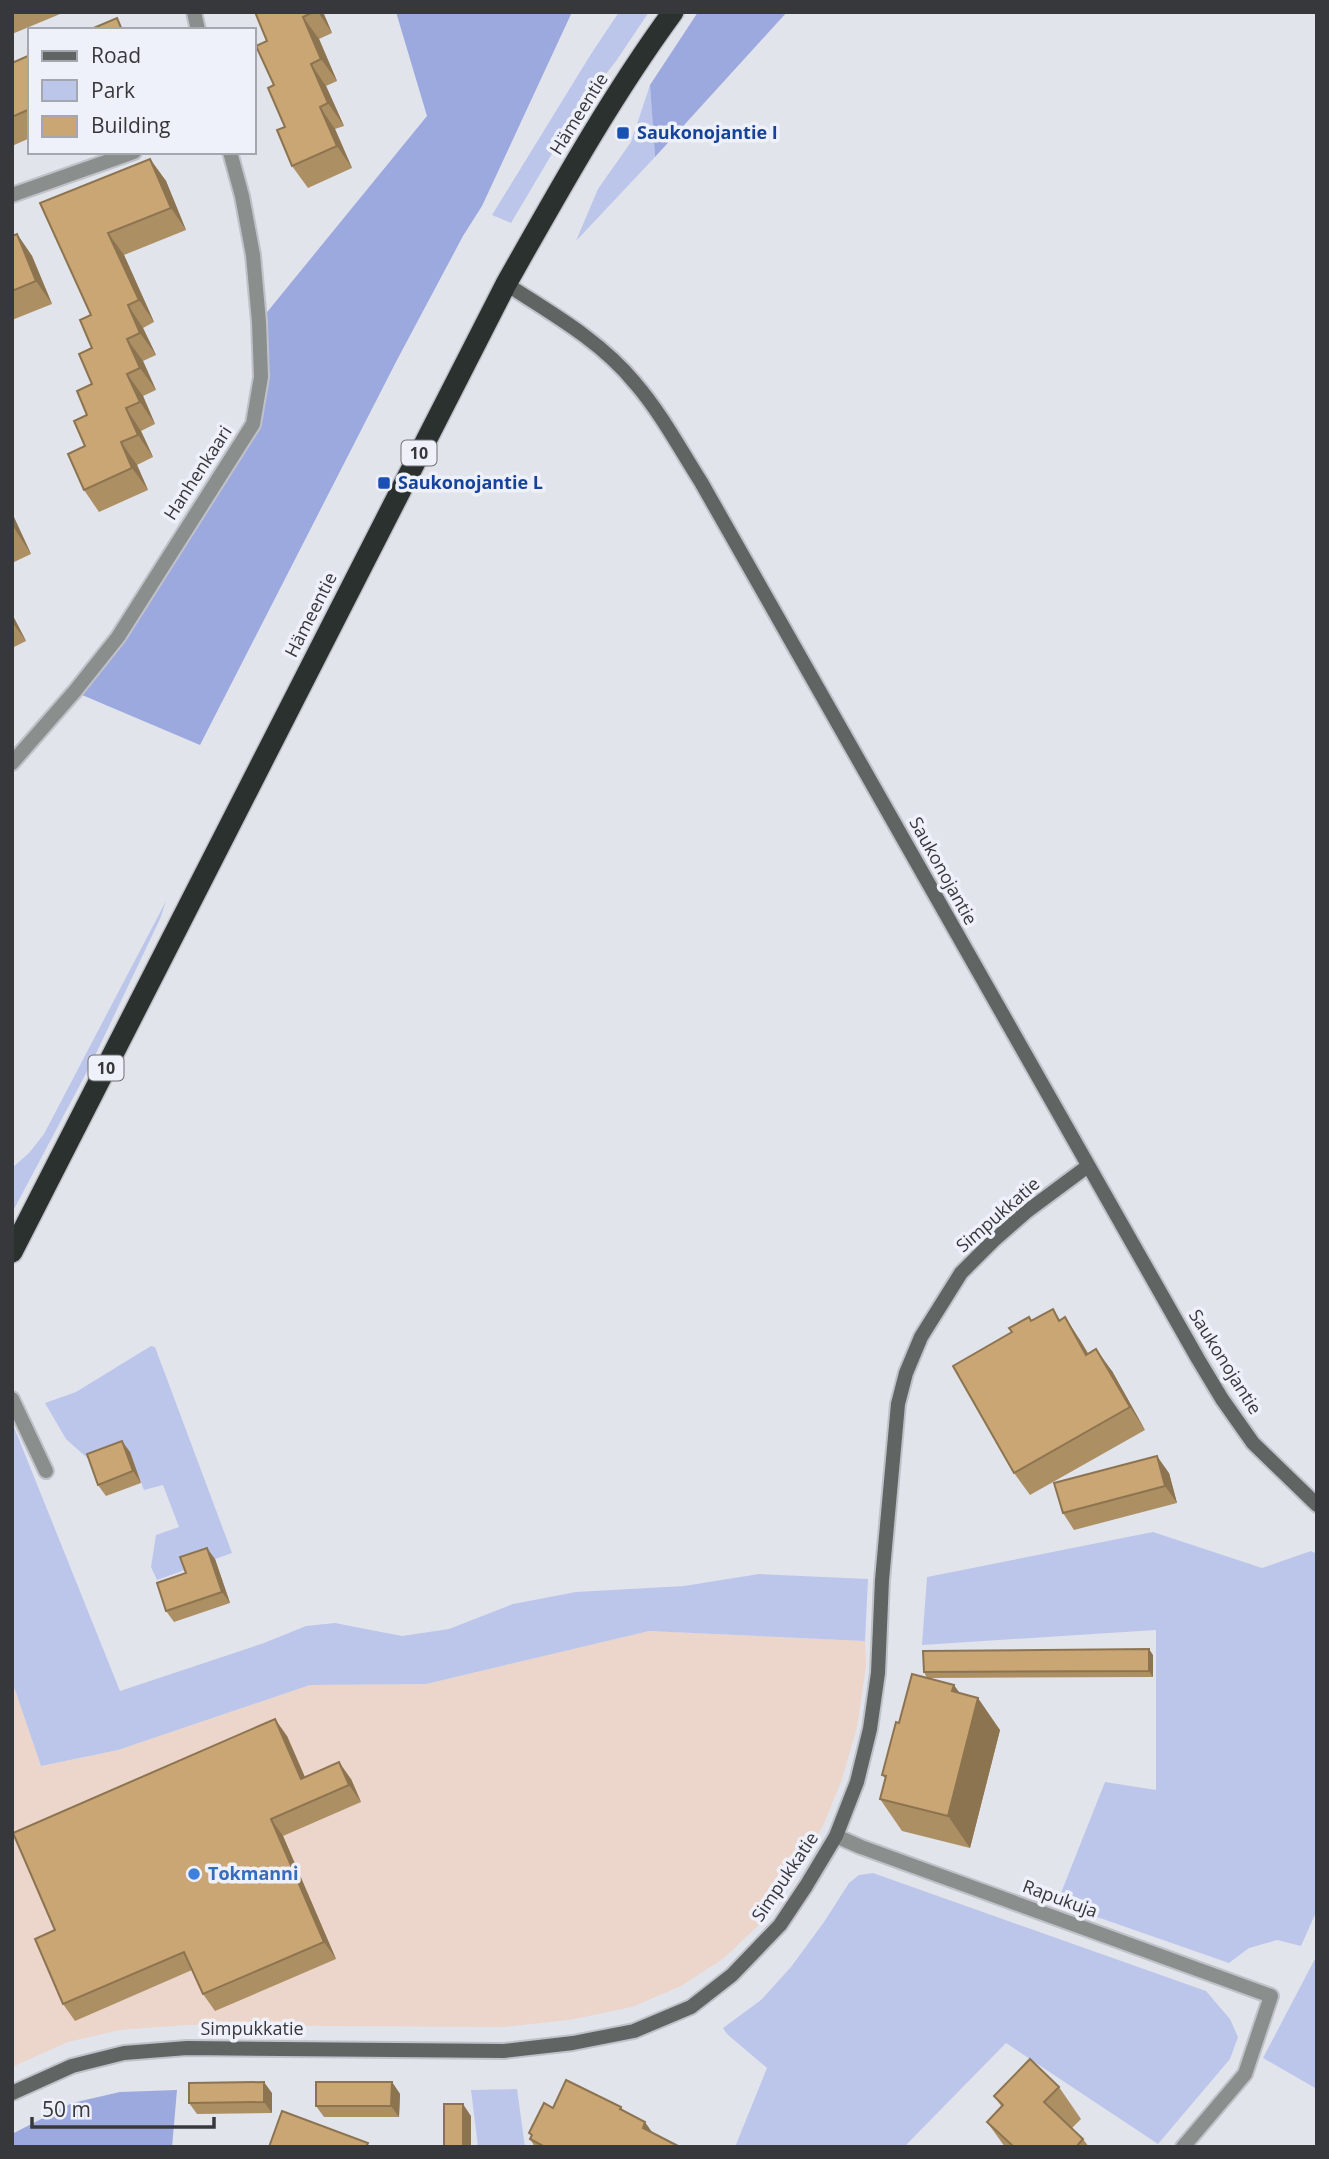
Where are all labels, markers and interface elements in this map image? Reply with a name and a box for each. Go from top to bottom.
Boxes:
legend [28,28,256,154]
text: Road [91,41,141,69]
street label: Hämeentie [544,68,613,159]
text: Park [91,76,135,104]
text: Building [91,111,170,139]
place label: Saukonojantie I [637,120,778,144]
marker: Saukonojantie I [615,125,631,141]
street label: Hanhenkaari [158,421,237,524]
road number: 10 [402,440,436,466]
place label: Saukonojantie L [398,470,543,494]
marker: Saukonojantie L [376,475,392,491]
street label: Hämeentie [278,568,342,661]
street label: Saukonojantie [904,812,983,929]
road number: 10 [88,1056,124,1080]
street label: Simpukkatie [951,1171,1044,1257]
street label: Saukonojantie [1184,1304,1268,1419]
street label: Simpukkatie [745,1827,823,1926]
place label: Tokmanni [208,1861,298,1885]
marker: Tokmanni [186,1866,202,1882]
street label: Rapukuja [1019,1873,1101,1923]
street label: Simpukkatie [200,2016,304,2040]
scale bar [32,2086,214,2130]
text: 50 m [42,2095,91,2123]

